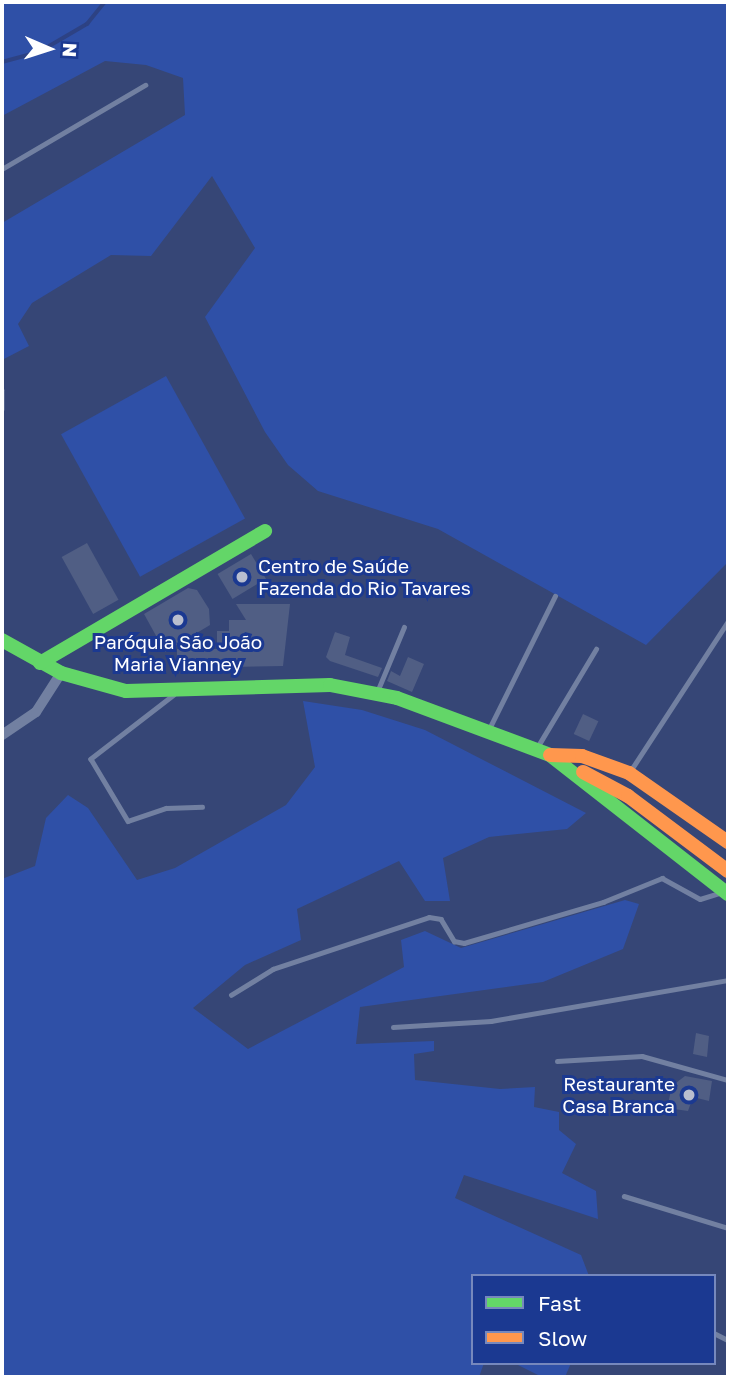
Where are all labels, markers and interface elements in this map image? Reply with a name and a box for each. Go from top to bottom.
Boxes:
north arrow [14,14,84,84]
text: N [59,42,82,58]
place label: Centro de Saúde Fazenda do Rio Tavares [258,555,471,599]
marker: Centro de Saúde Fazenda do Rio Tavares [232,567,252,587]
marker: Paróquia São João Maria Vianney [170,612,186,628]
place label: Paróquia São João Maria Vianney [94,631,262,675]
place label: Restaurante Casa Branca [562,1073,675,1117]
marker: Restaurante Casa Branca [681,1087,697,1103]
legend [471,1274,716,1365]
text: Fast [538,1290,581,1316]
text: Slow [538,1325,587,1351]

